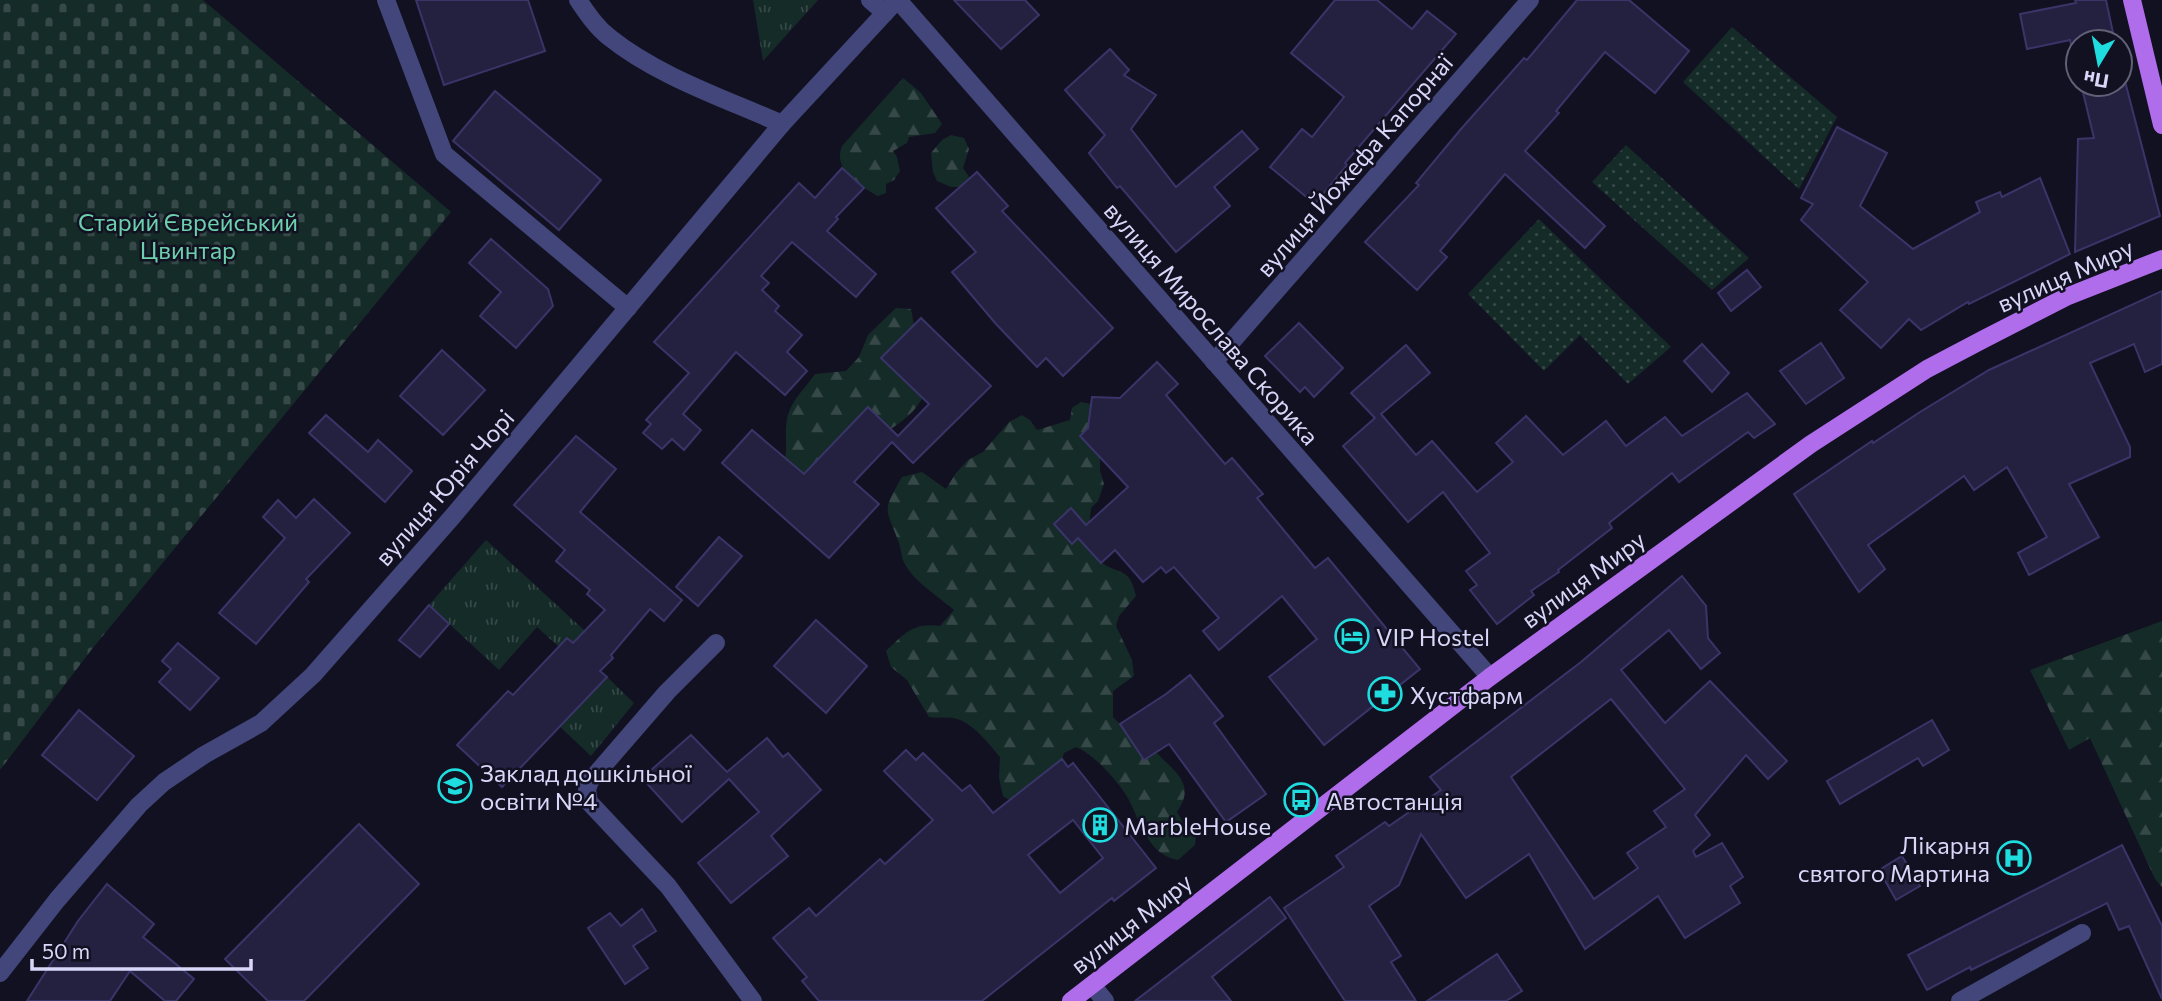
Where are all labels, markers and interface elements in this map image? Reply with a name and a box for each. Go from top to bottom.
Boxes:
north arrow [2064,28,2134,98]
street label: вулиця Йожефа Капорнаї [1250,47,1459,282]
text: Пн [2082,67,2110,94]
street label: вулиця Мирослава Скорика [1099,196,1325,450]
park label: Старий Єврейський Цвинтар [78,207,298,264]
street label: вулиця Миру [1992,232,2138,318]
street label: вулиця Юрія Чорі [368,403,520,571]
street label: вулиця Миру [1515,524,1651,634]
hotel icon: VIP Hostel [1333,617,1371,655]
place label: VIP Hostel [1376,622,1490,651]
pharmacy icon: Хустфарм [1366,675,1404,713]
place label: Хустфарм [1410,680,1523,709]
place label: Заклад дошкільної освіти №4 [480,758,693,815]
school or university icon: Заклад дошкільної освіти №4 [436,767,474,805]
bus stop icon: Автостанція [1282,781,1320,819]
place label: Автостанція [1326,786,1463,815]
building icon: MarbleHouse [1081,806,1119,844]
place label: MarbleHouse [1124,811,1271,840]
place label: Лікарня святого Мартина [1798,830,1990,887]
hospital icon: Лікарня святого Мартина [1995,839,2033,877]
street label: вулиця Миру [1065,867,1197,979]
scale bar [32,928,250,972]
text: 50 m [42,938,90,963]

